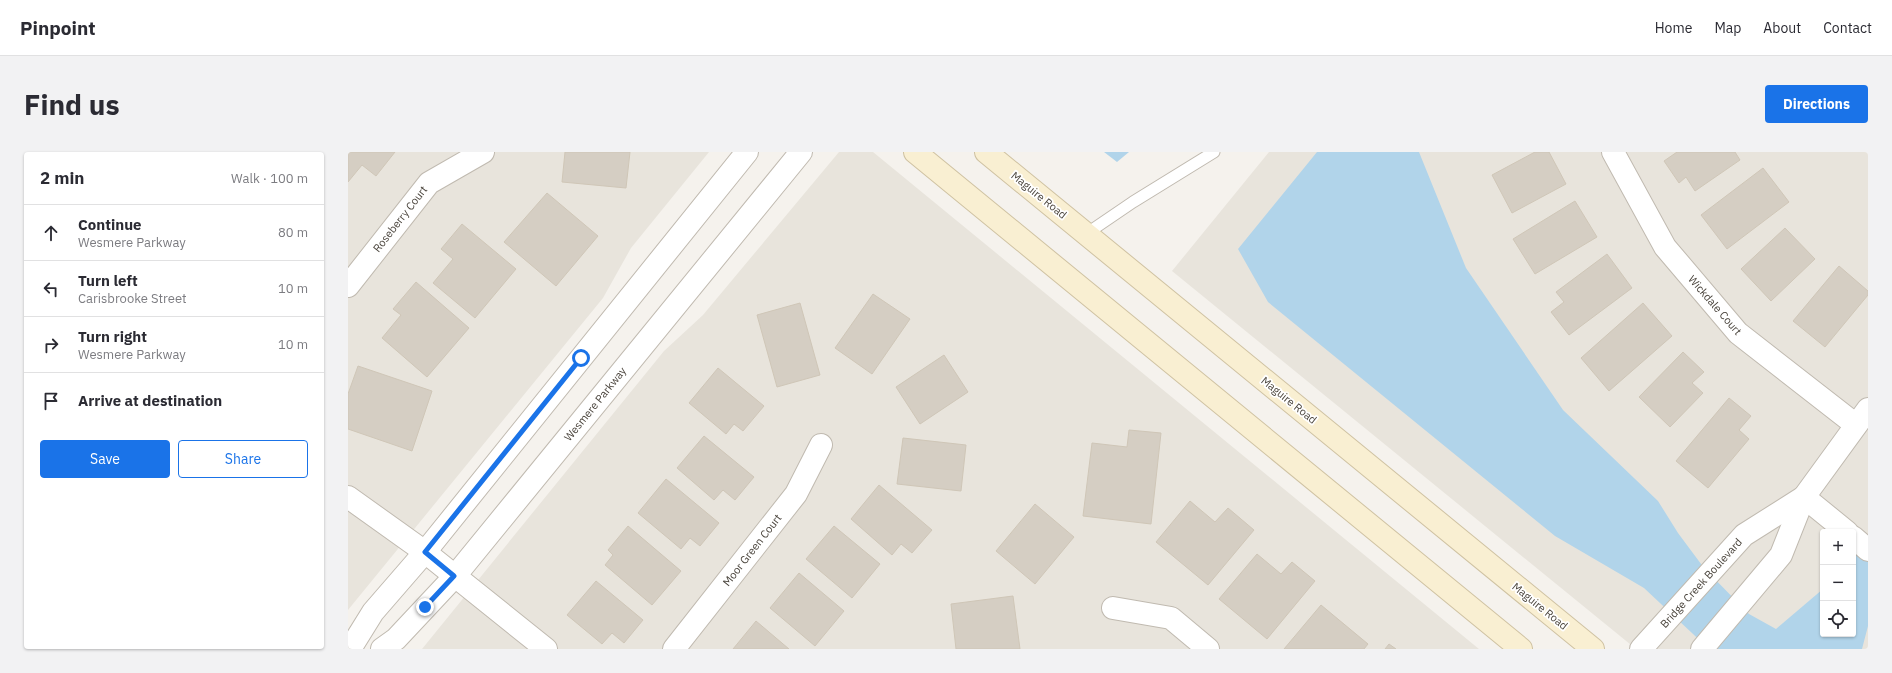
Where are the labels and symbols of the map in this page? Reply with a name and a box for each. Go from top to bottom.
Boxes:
street label: Maguire Road [1008,168,1070,222]
street label: Roseberry Court [370,183,430,255]
street label: Wickdale Court [1685,272,1745,338]
route start [572,349,590,367]
street label: Wesmere Parkway [561,364,629,444]
street label: Maguire Road [1258,373,1320,427]
street label: Moor Green Court [720,511,785,589]
street label: Bridge Creek Boulevard [1657,535,1745,631]
street label: Maguire Road [1509,579,1571,633]
route end [416,598,434,616]

